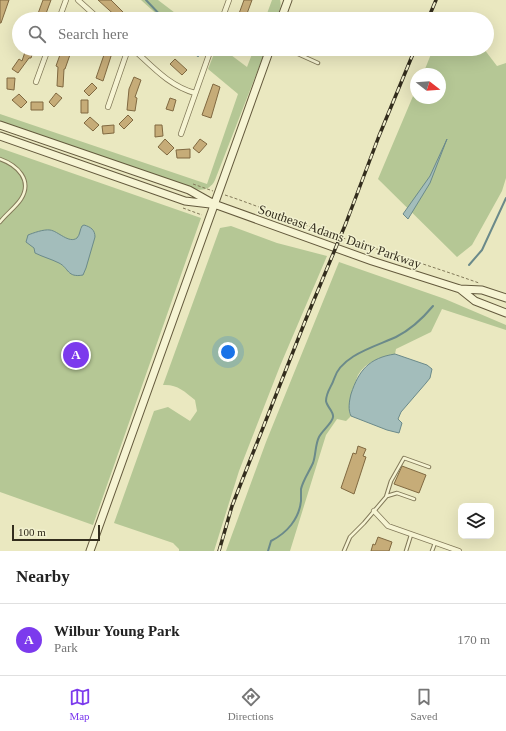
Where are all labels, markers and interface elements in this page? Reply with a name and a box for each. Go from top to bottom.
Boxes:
search box [12,12,494,56]
icon: search [26,23,48,45]
text: Search here [58,26,128,42]
north arrow [410,68,446,104]
street label: Southeast Adams Dairy Parkway [256,201,424,272]
pin: A [63,340,89,370]
your location [218,342,238,362]
map controls [458,503,494,539]
button: layers [458,503,494,539]
scale bar [12,523,100,542]
text: 100 m [18,526,46,538]
text: Nearby [16,567,70,586]
text: Wilbur Young Park [54,623,180,639]
text: A [24,632,34,647]
text: 170 m [457,632,490,647]
text: Park [54,640,78,655]
tab: Map [69,686,91,722]
tab: Directions [228,686,273,722]
tab: Saved [411,686,437,722]

